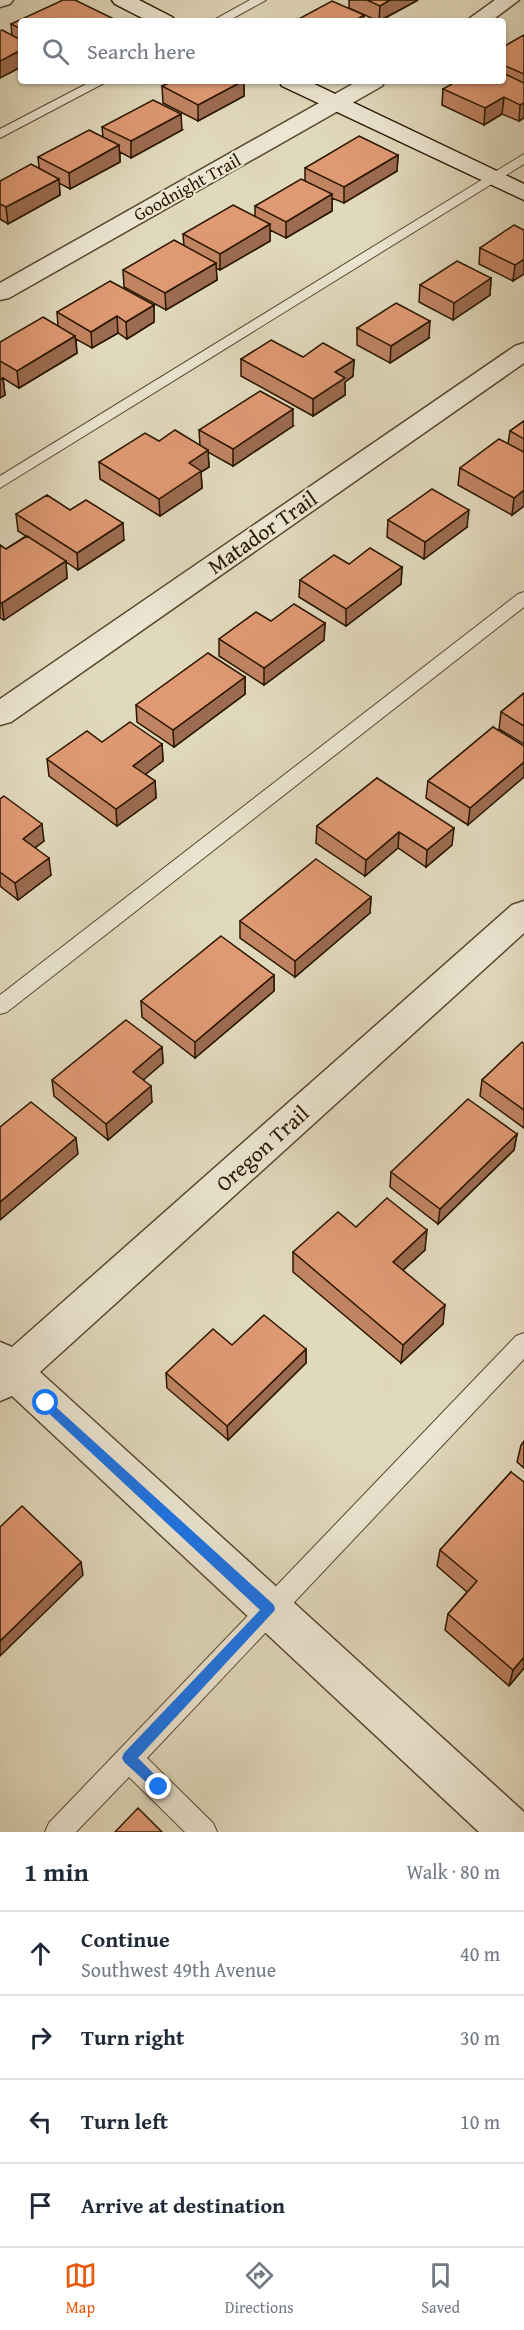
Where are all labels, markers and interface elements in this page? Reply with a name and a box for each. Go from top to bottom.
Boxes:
search box [18,18,506,84]
icon: search [39,35,72,68]
text: Search here [87,35,196,67]
street label: Goodnight Trail [128,146,246,228]
street label: Matador Trail [201,482,323,582]
street label: Oregon Trail [208,1097,316,1199]
route start [32,1389,58,1415]
route end [145,1773,171,1799]
text: 1 min [24,1852,89,1891]
text: Walk · 80 m [406,1857,500,1886]
text: Continue [81,1923,170,1955]
icon: ahead [24,1937,57,1970]
text: 40 m [460,1939,500,1968]
text: Southwest 49th Avenue [81,1955,276,1984]
icon: right [24,2021,57,2054]
text: Turn right [81,2021,184,2053]
text: 30 m [460,2023,500,2052]
icon: left [24,2105,57,2138]
text: Turn left [81,2105,168,2137]
text: 10 m [460,2107,500,2136]
icon: arrive [24,2189,57,2222]
text: Arrive at destination [81,2189,285,2221]
tab: Map [64,2259,97,2319]
tab: Directions [225,2259,294,2319]
tab: Saved [421,2259,460,2319]

